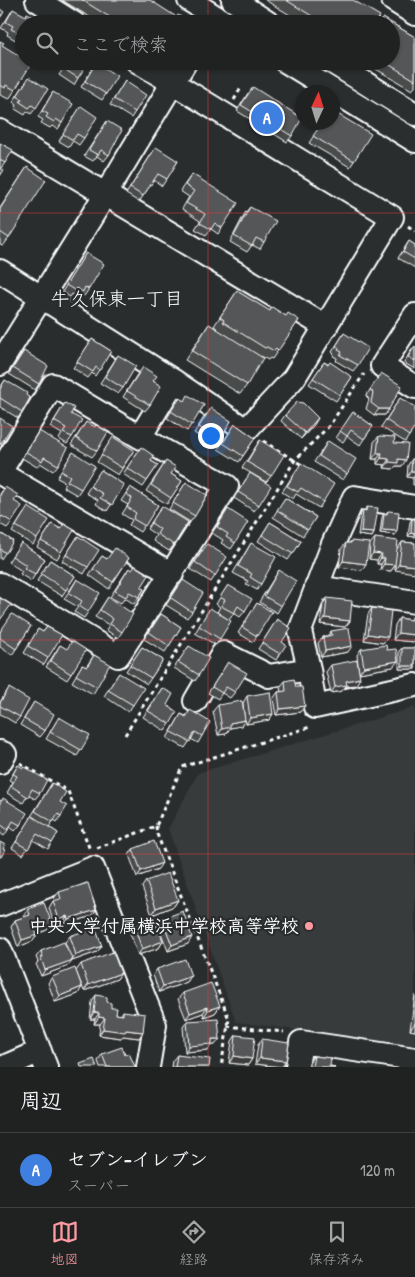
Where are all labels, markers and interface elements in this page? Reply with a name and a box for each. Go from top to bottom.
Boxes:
search box [15,15,400,70]
icon: search [33,29,61,57]
text: ここで検索 [73,31,168,57]
north arrow [295,85,340,130]
pin: A [251,99,283,137]
district label: 牛久保東一丁目 [50,285,184,311]
your location [198,423,224,449]
place label: 中央大学付属横浜中学校高等学校 [29,913,299,938]
marker: 中央大学付属横浜中学校高等学校 [303,920,315,932]
text: 周辺 [20,1086,62,1115]
text: セブン-イレブン [67,1146,208,1172]
text: A [32,1159,40,1181]
text: 120 m [360,1159,395,1181]
text: スーパー [67,1174,130,1196]
tab: 地図 [51,1218,79,1268]
tab: 経路 [180,1218,208,1268]
tab: 保存済み [309,1218,365,1268]

